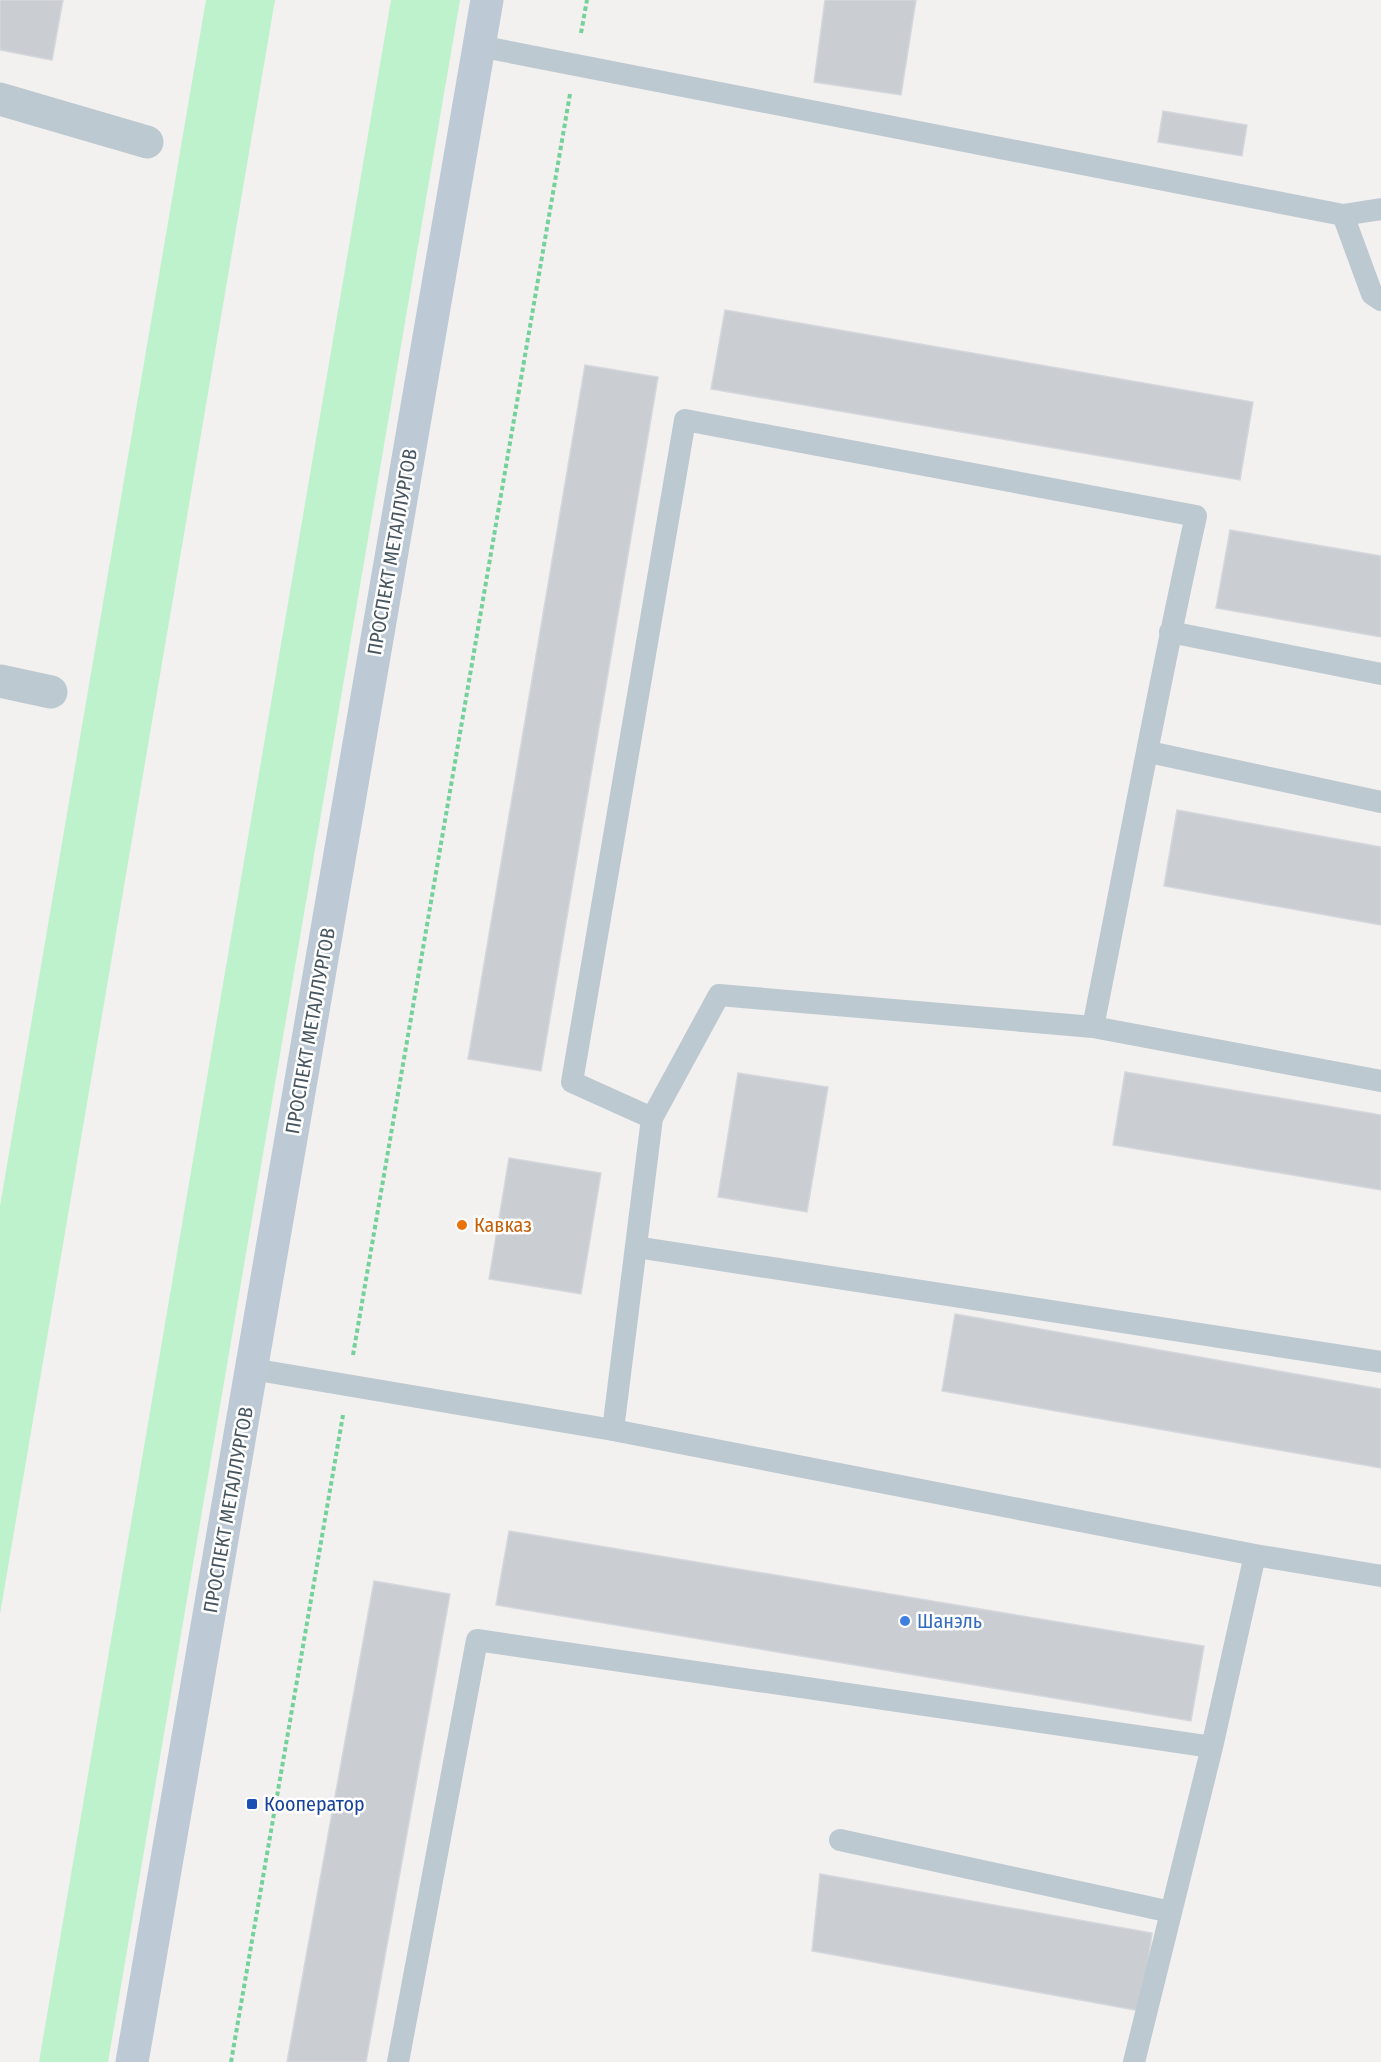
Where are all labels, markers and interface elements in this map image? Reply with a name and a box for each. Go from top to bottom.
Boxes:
street label: ПРОСПЕКТ МЕТАЛЛУРГОВ [362,447,422,657]
street label: ПРОСПЕКТ МЕТАЛЛУРГОВ [280,926,340,1136]
place label: Кавказ [474,1213,532,1237]
marker: Кавказ [455,1218,469,1232]
street label: ПРОСПЕКТ МЕТАЛЛУРГОВ [198,1405,258,1615]
place label: Шанэль [917,1609,982,1633]
marker: Шанэль [898,1614,912,1628]
place label: Кооператор [264,1792,365,1816]
marker: Кооператор [245,1797,259,1811]

